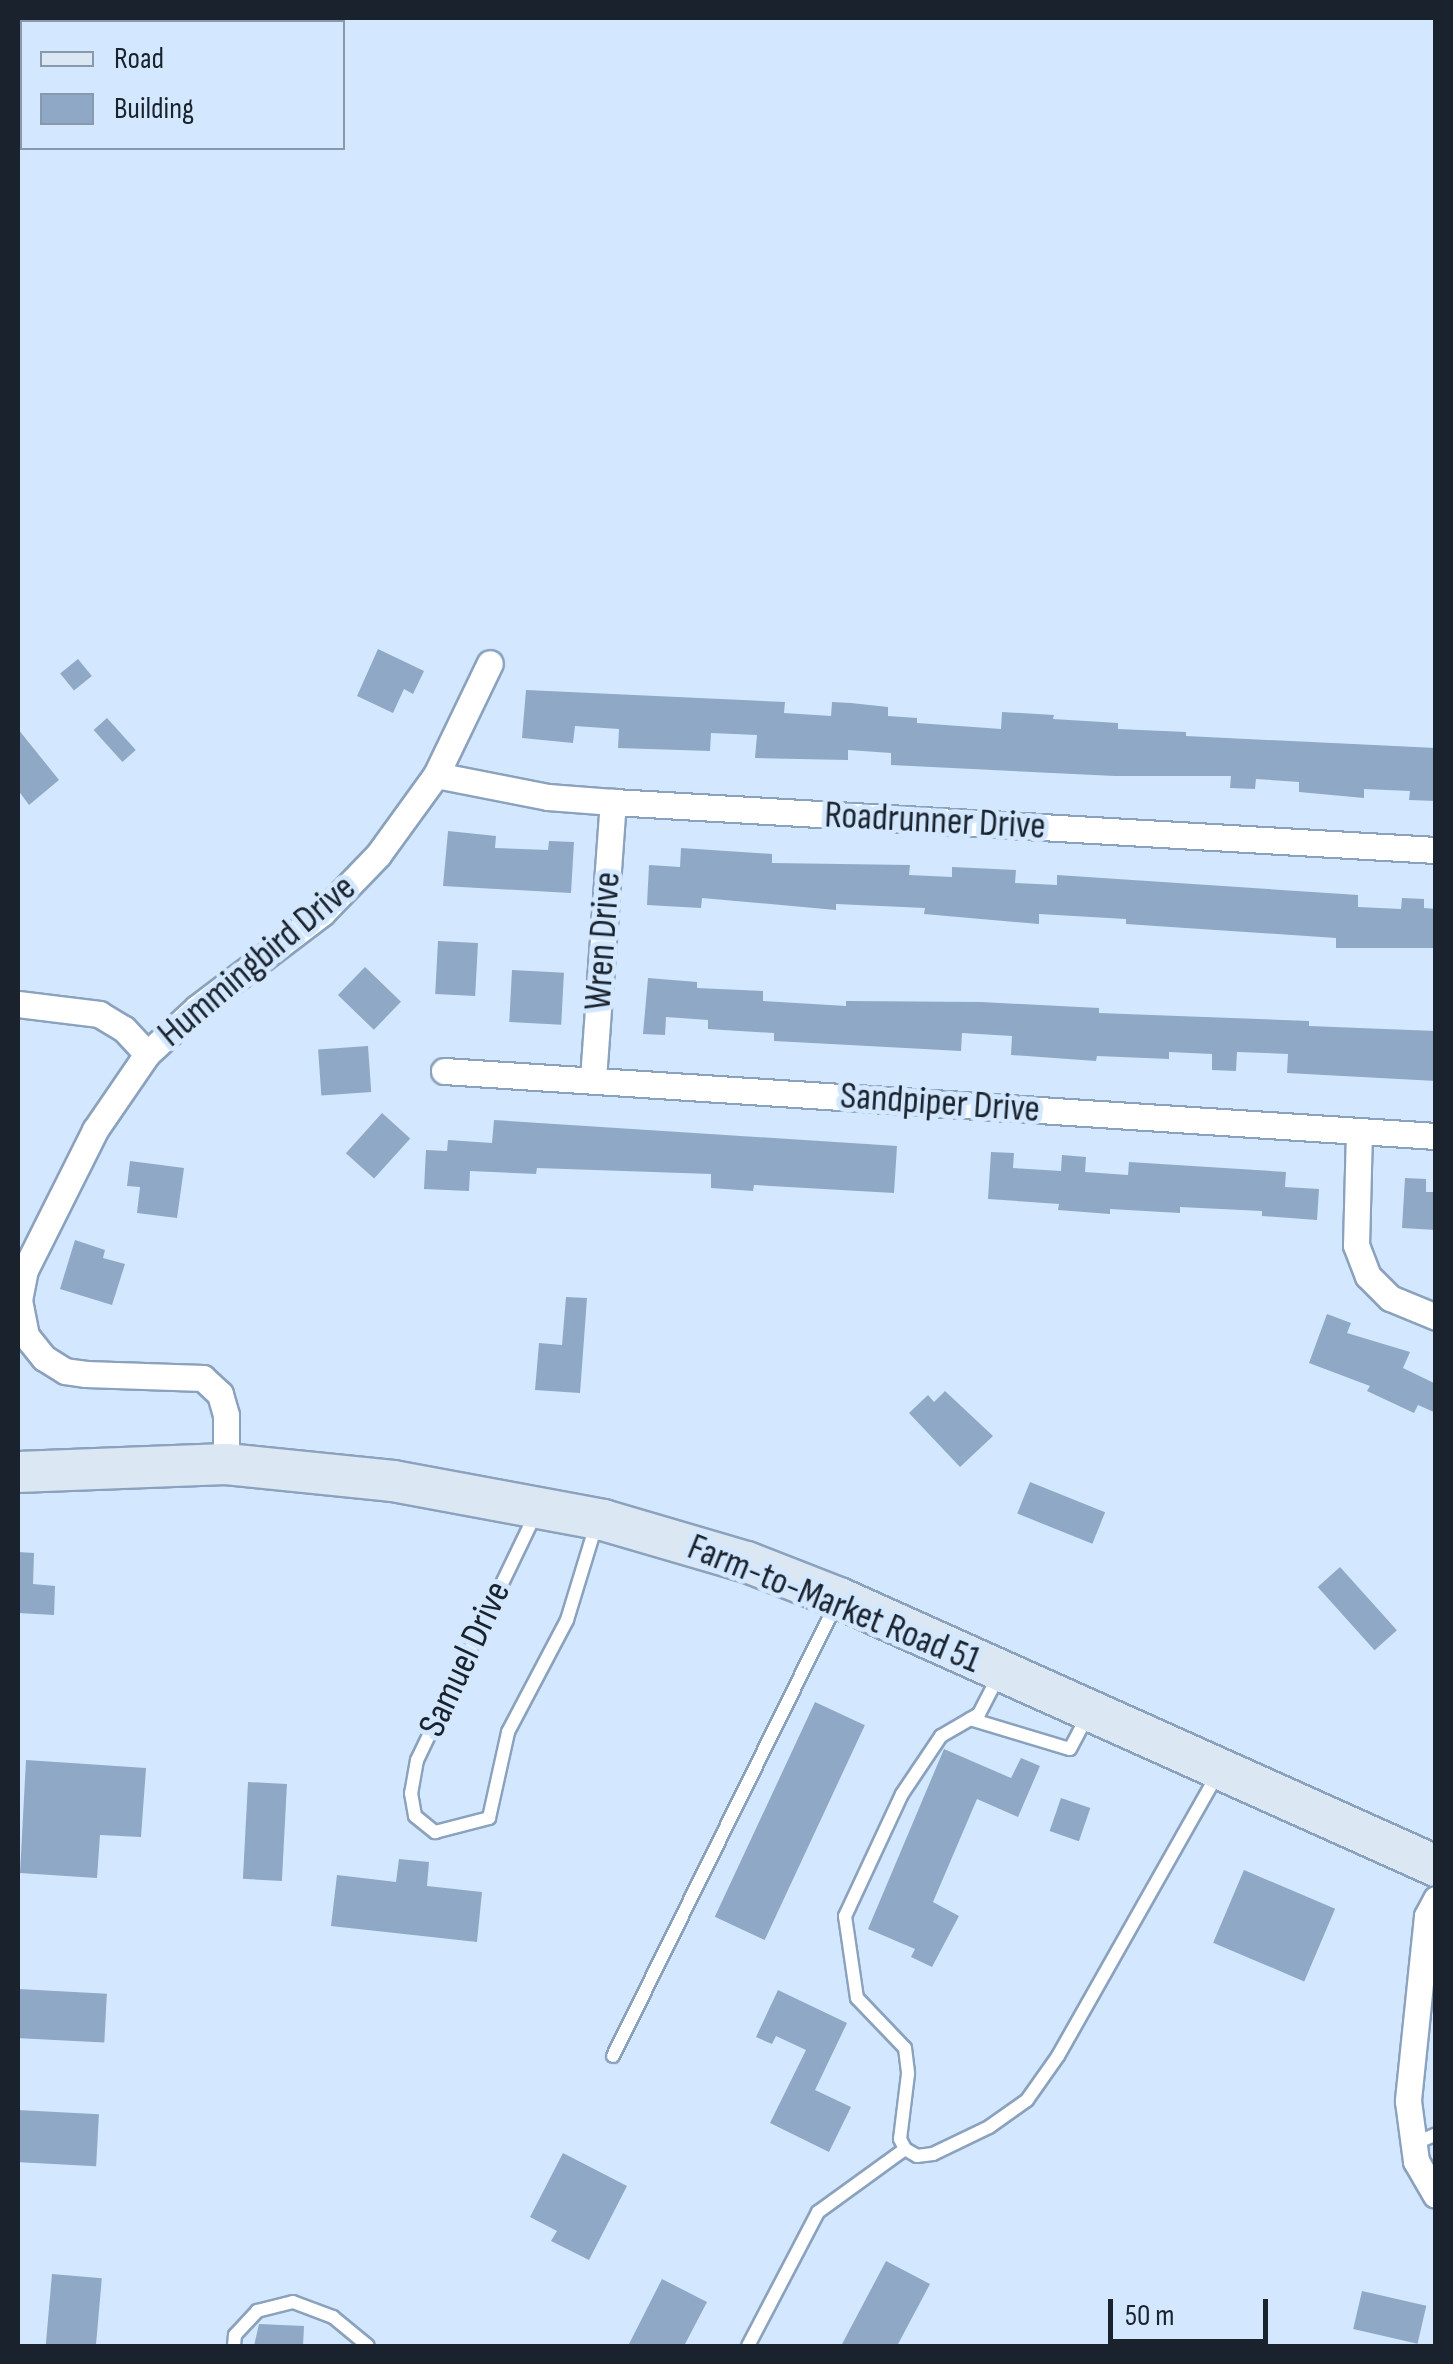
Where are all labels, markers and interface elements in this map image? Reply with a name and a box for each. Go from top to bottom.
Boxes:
legend [20,20,345,150]
text: Road [114,41,164,77]
text: Building [114,91,194,127]
street label: Roadrunner Drive [823,792,1047,850]
street label: Hummingbird Drive [149,865,365,1057]
street label: Wren Drive [575,870,631,1012]
street label: Sandpiper Drive [839,1073,1041,1133]
street label: Farm-to-Market Road 51 [681,1525,987,1683]
street label: Samuel Drive [409,1574,521,1744]
scale bar [1113,2279,1273,2341]
text: 50 m [1125,2298,1174,2334]

